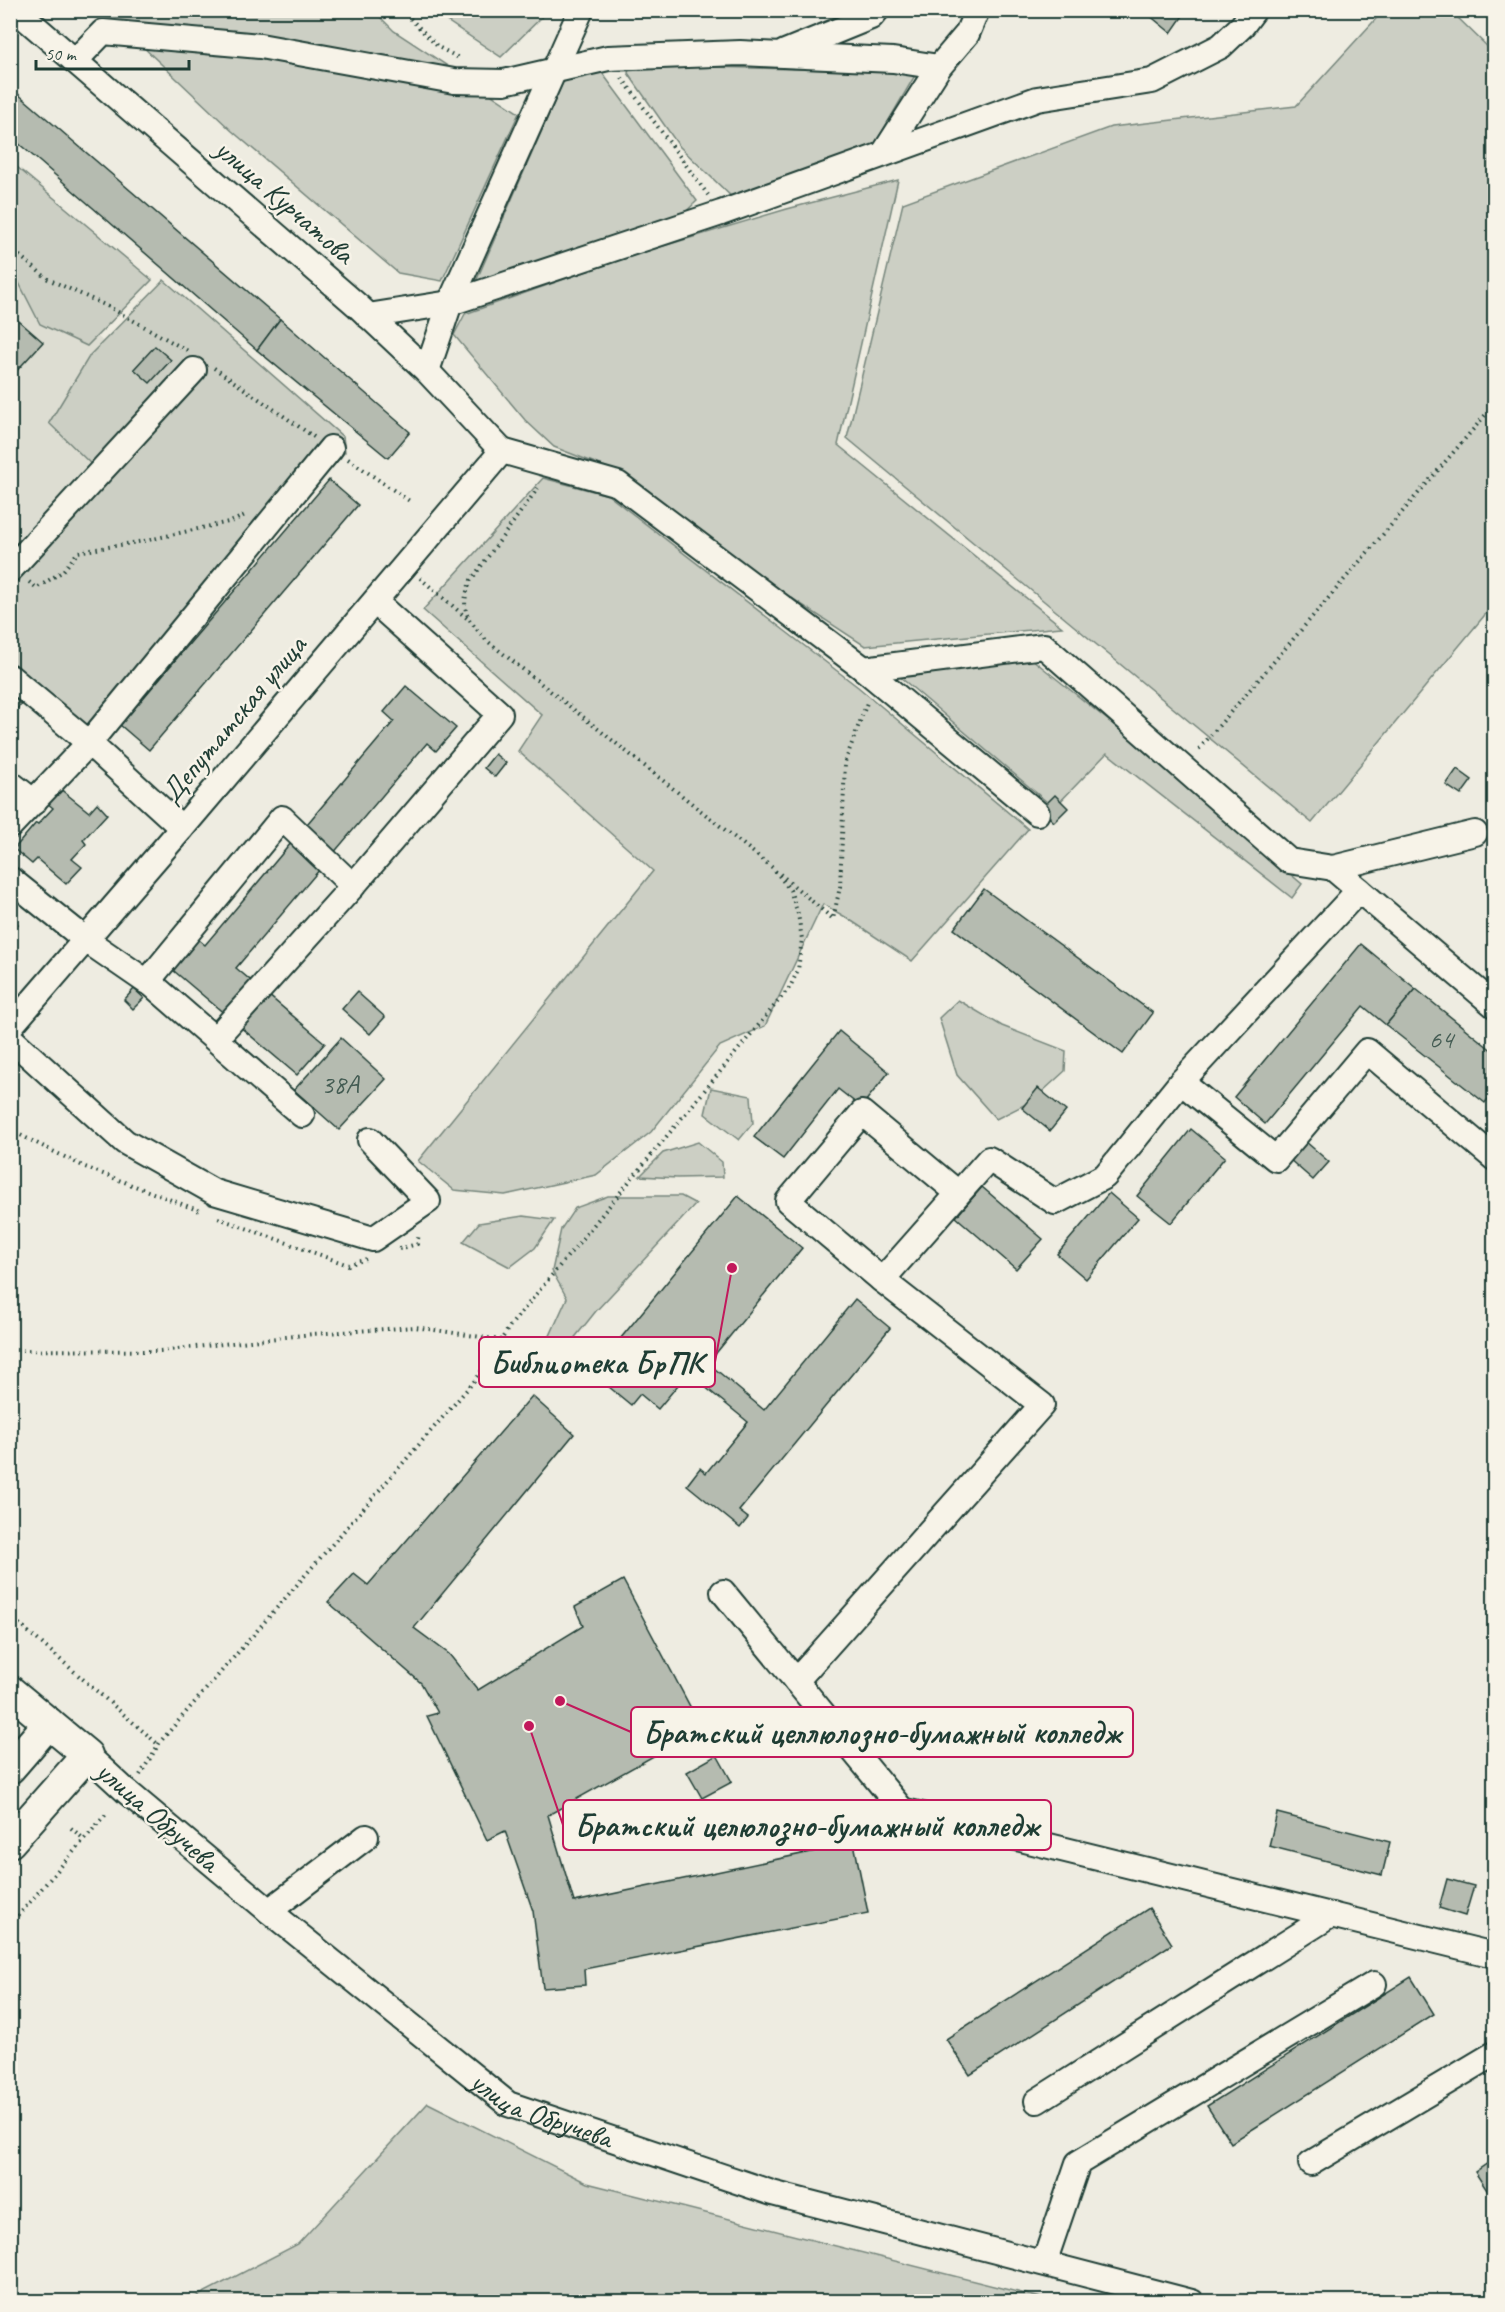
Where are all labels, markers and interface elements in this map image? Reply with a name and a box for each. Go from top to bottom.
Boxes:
scale bar [36,33,189,71]
text: 50 m [45,43,78,65]
street label: улица Курчатова [206,129,364,273]
street label: Депутатская улица [152,626,316,811]
house number: 64 [1429,1022,1456,1056]
house number: 38А [321,1067,360,1101]
callout: Библиотека БрПК [479,1337,715,1387]
text: Библиотека БрПК [490,1342,708,1383]
callout: Братский целлюлозно-бумажный колледж [631,1707,1133,1757]
text: Братский целлюлозно-бумажный колледж [643,1712,1124,1753]
street label: улица Обручева [87,1751,230,1882]
callout: Братский целюлозно-бумажный колледж [563,1800,1051,1850]
text: Братский целюлозно-бумажный колледж [575,1805,1042,1847]
street label: улица Обручева [461,2061,620,2158]

